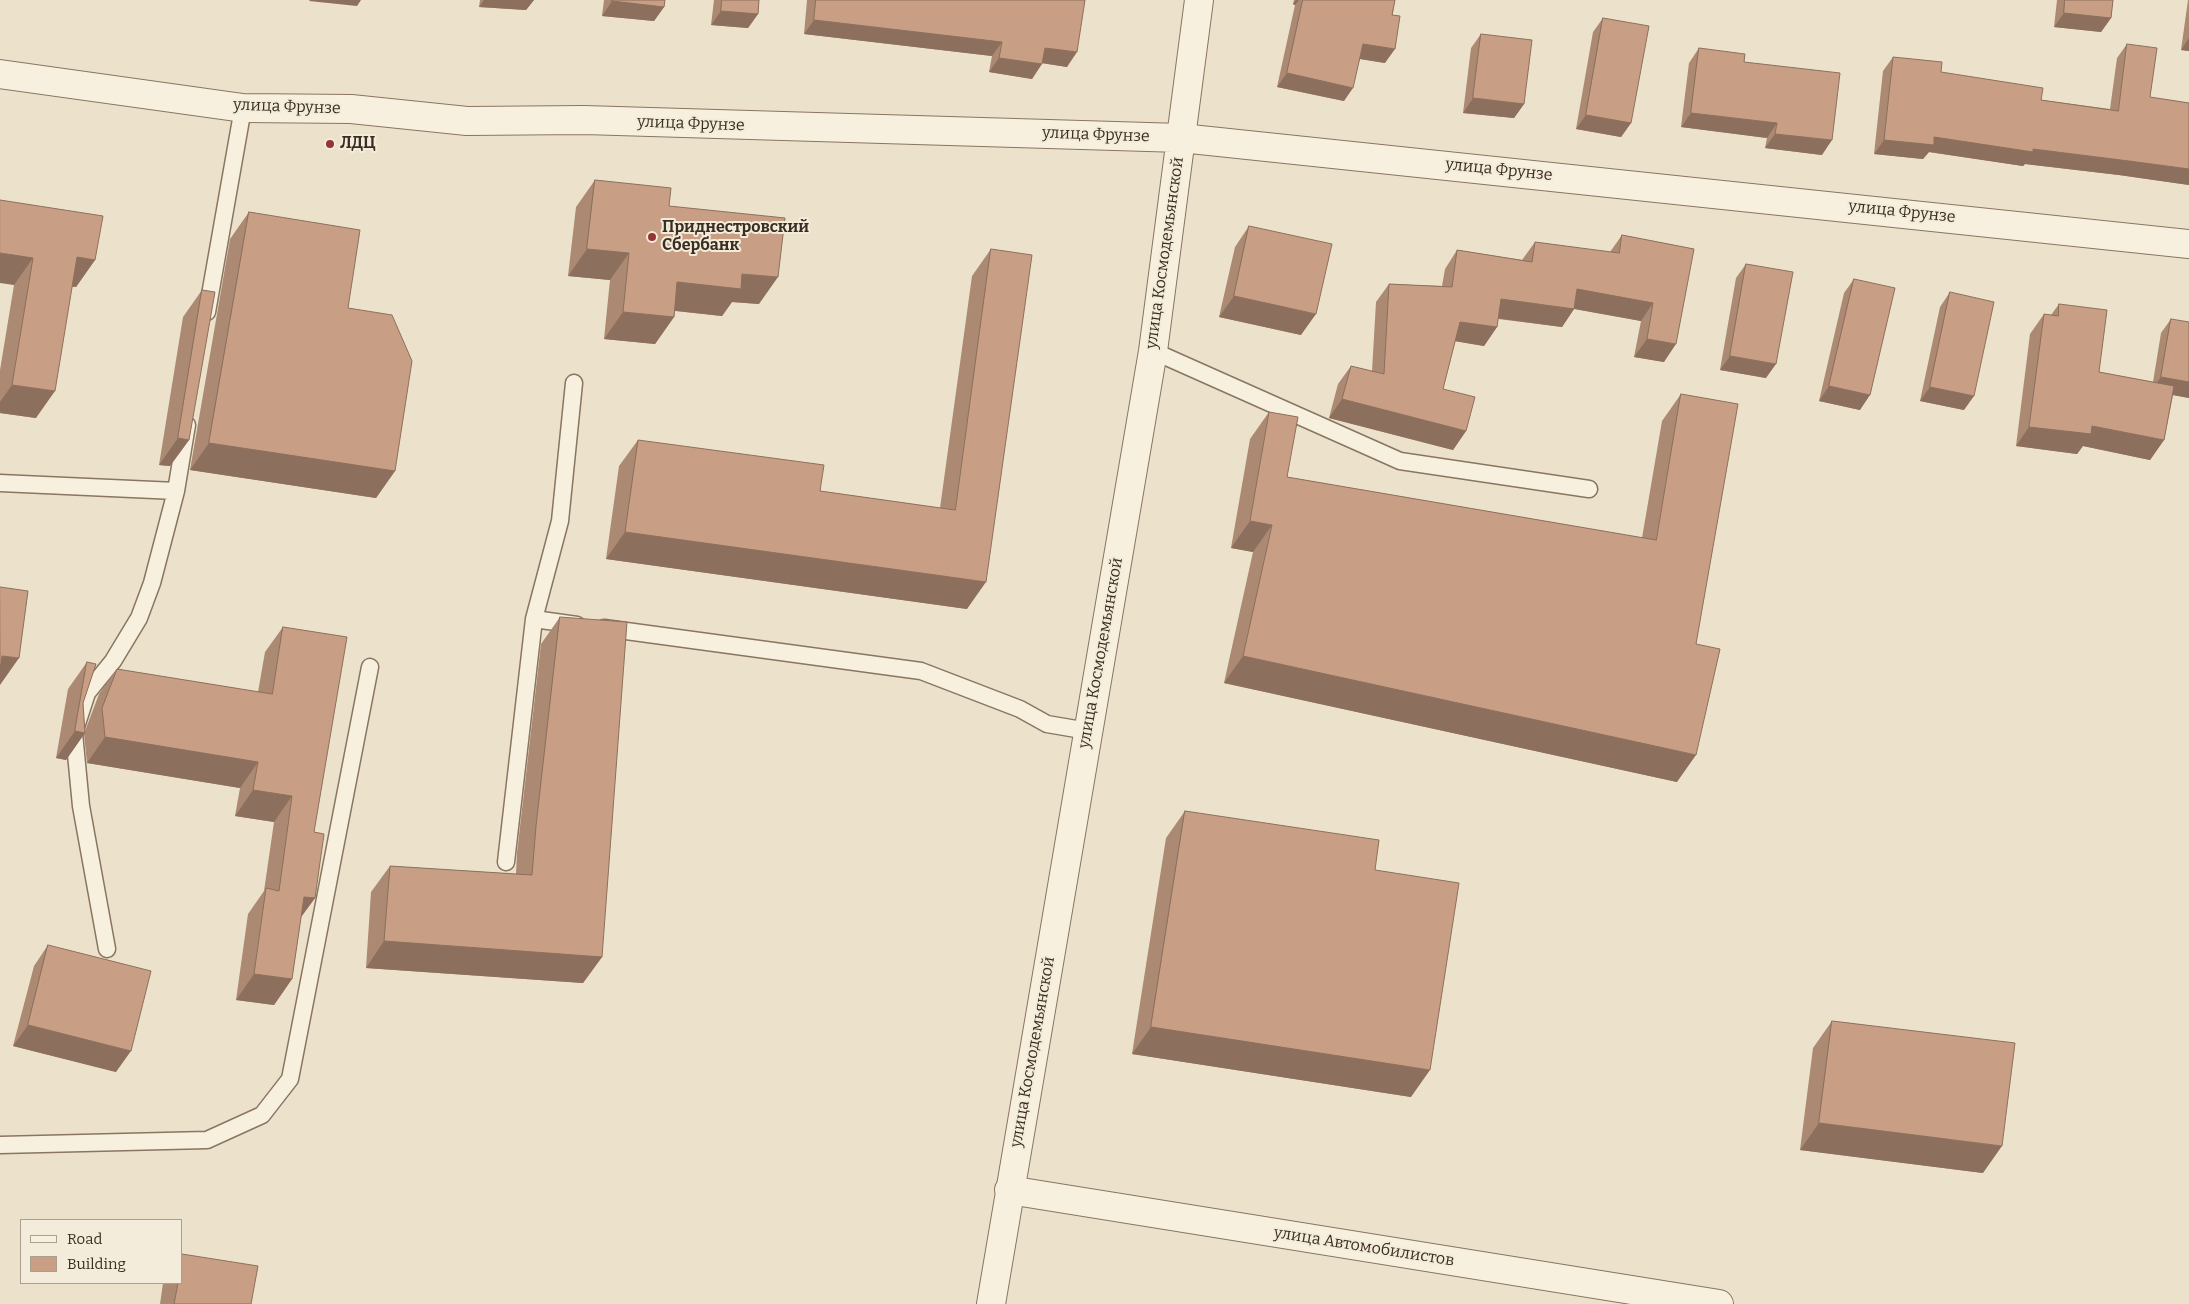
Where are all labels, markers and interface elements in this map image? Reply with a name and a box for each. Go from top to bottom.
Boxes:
street label: улица Фрунзе [233,96,341,118]
street label: улица Фрунзе [637,113,745,135]
street label: улица Фрунзе [1042,124,1150,146]
place label: ЛДЦ [340,134,375,154]
marker: ЛДЦ [324,138,336,150]
street label: улица Фрунзе [1444,155,1554,185]
street label: улица Космодемьянской [1142,156,1188,350]
street label: улица Фрунзе [1847,197,1957,227]
place label: Приднестровский Сбербанк [662,218,809,256]
marker: Приднестровский Сбербанк [646,231,658,243]
street label: улица Космодемьянской [1075,556,1127,750]
street label: улица Космодемьянской [1007,955,1059,1149]
legend [20,1219,182,1284]
street label: улица Автомобилистов [1272,1223,1456,1271]
text: Road [67,1230,102,1248]
text: Building [67,1255,126,1273]

